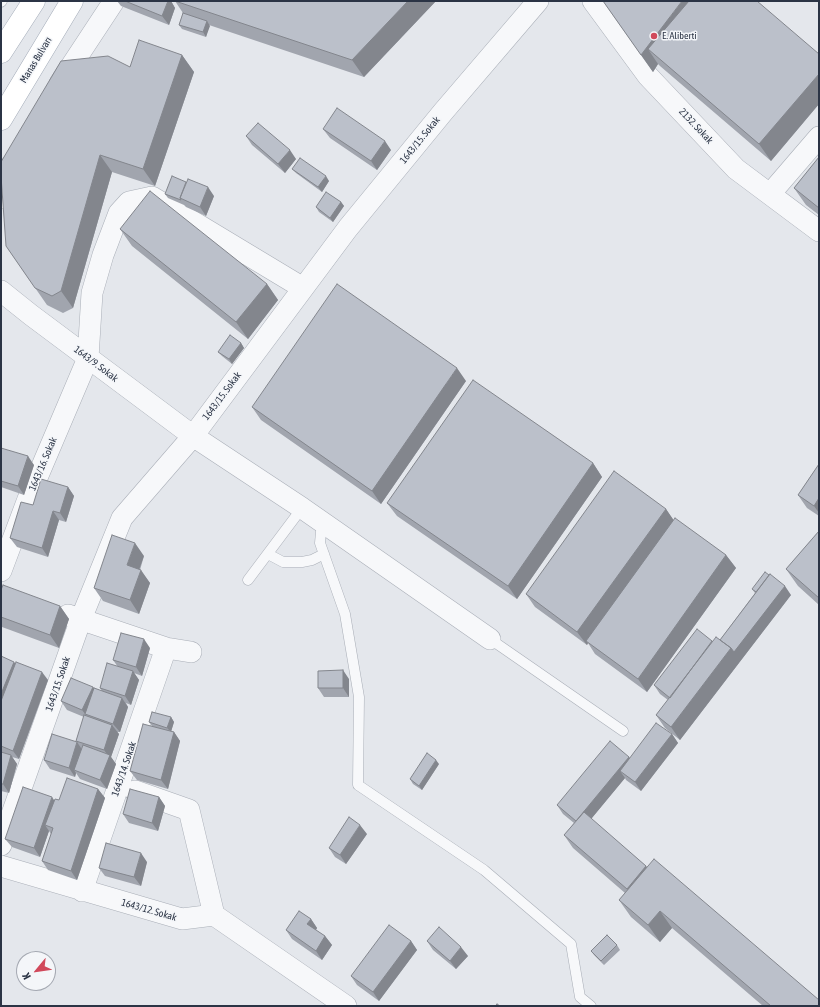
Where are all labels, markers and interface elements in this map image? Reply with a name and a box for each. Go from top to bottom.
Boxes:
place label: E. Aliberti [662,30,697,42]
marker: E. Aliberti [649,31,659,41]
street label: Manas Bulvarı [18,35,54,85]
street label: 2132. Sokak [677,106,715,146]
street label: 1643/15. Sokak [397,114,443,166]
street label: 1643/9. Sokak [71,343,121,385]
street label: 1643/15. Sokak [200,370,244,422]
street label: 1643/16. Sokak [26,435,60,493]
street label: 1643/15. Sokak [43,655,73,713]
street label: 1643/14. Sokak [109,740,139,798]
street label: 1643/12. Sokak [120,896,178,924]
north arrow [16,951,56,991]
text: K [20,971,33,982]

